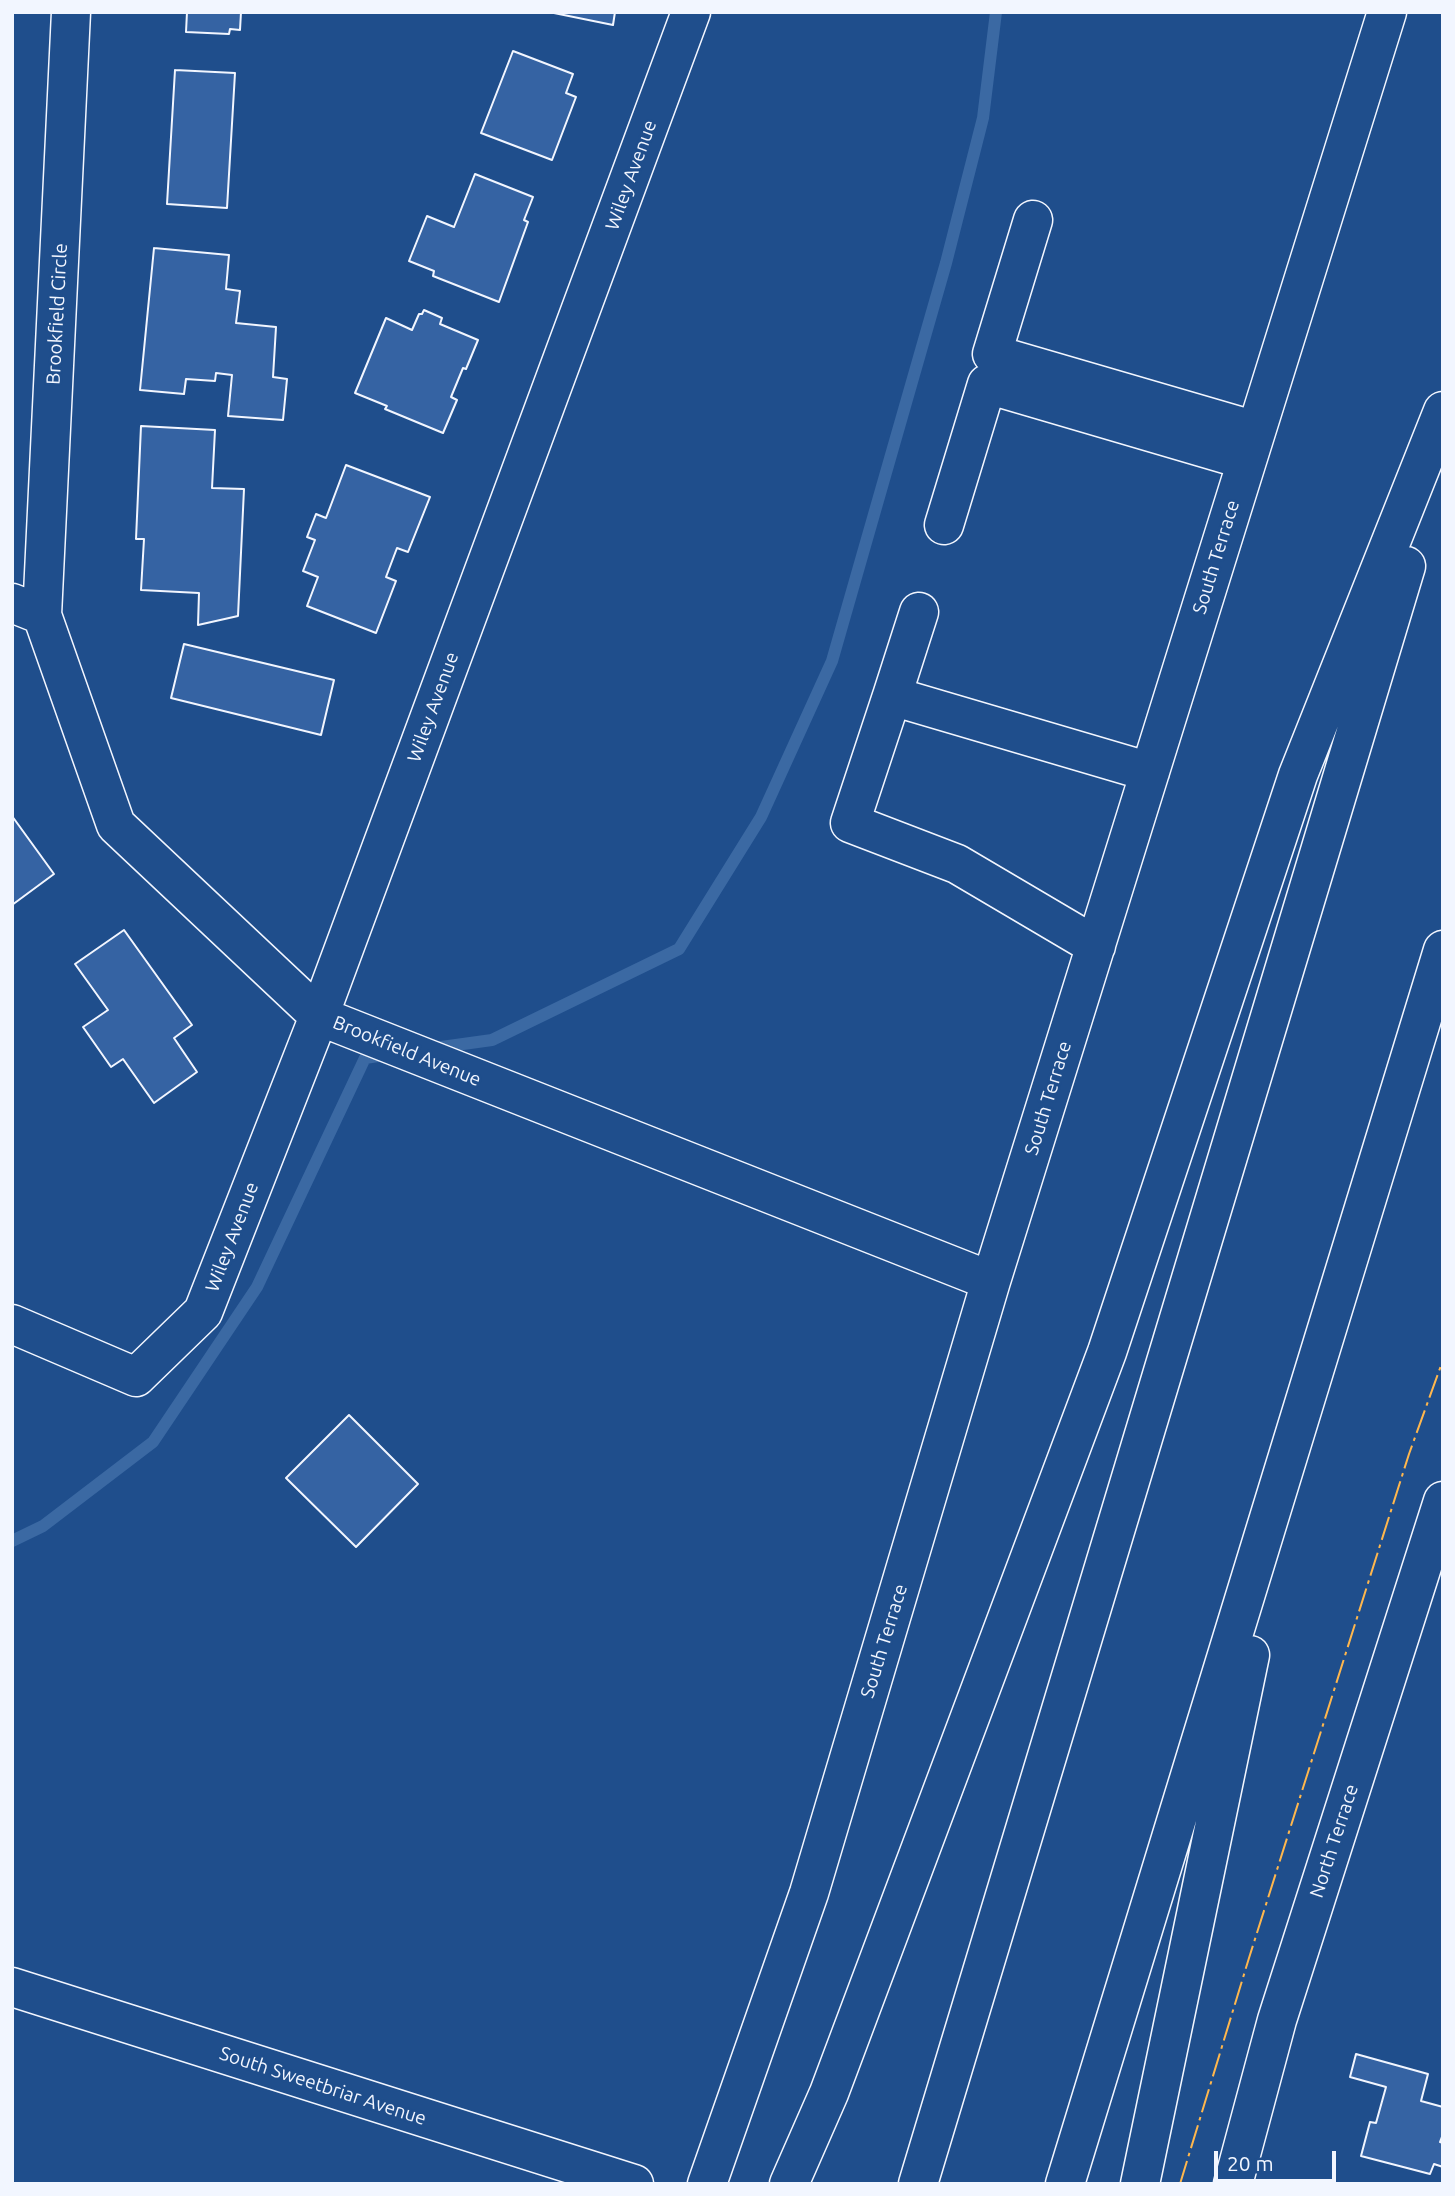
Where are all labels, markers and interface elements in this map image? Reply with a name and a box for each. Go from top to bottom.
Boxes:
street label: Wiley Avenue [601,117,661,233]
street label: Brookfield Circle [42,243,72,385]
street label: South Terrace [1188,497,1244,617]
street label: Wiley Avenue [403,649,463,765]
street label: Brookfield Avenue [330,1011,484,1091]
street label: South Terrace [1020,1038,1076,1158]
street label: Wiley Avenue [201,1179,263,1295]
street label: South Terrace [856,1581,912,1701]
street label: North Terrace [1305,1781,1363,1901]
street label: South Sweetbriar Avenue [217,2042,429,2130]
scale bar [1217,2136,1340,2180]
text: 20 m [1227,2151,1274,2175]

